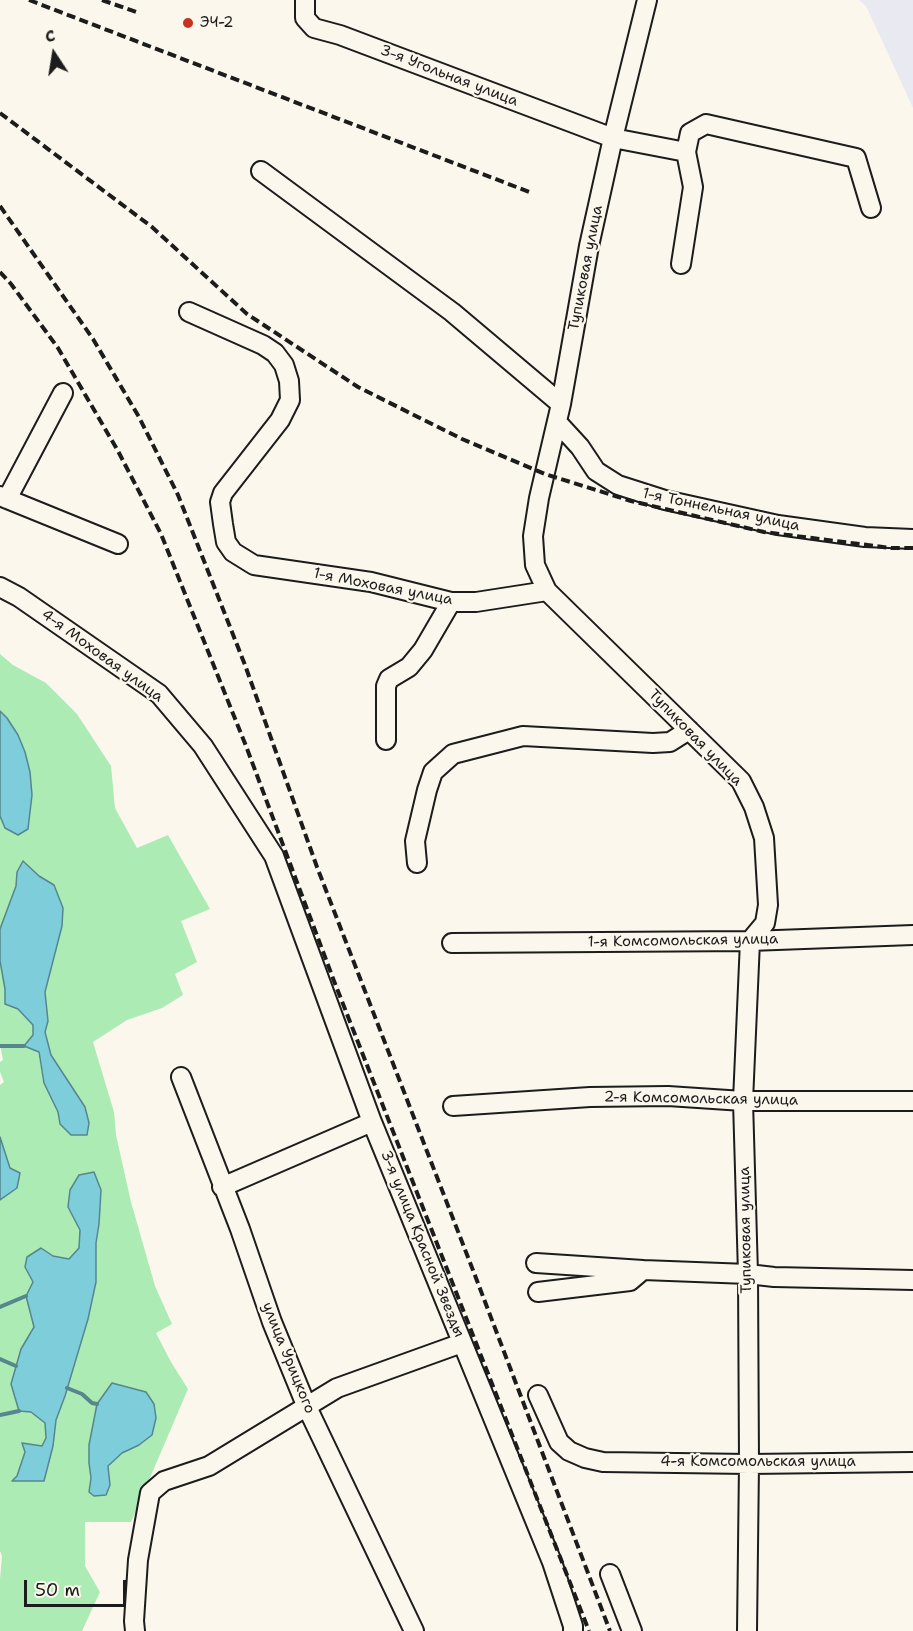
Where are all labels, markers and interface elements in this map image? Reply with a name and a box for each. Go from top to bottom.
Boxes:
place label: ЭЧ-2 [200,14,233,32]
marker: ЭЧ-2 [181,16,195,30]
north arrow [24,24,84,84]
text: С [43,25,57,47]
street label: 3-я Угольная улица [377,41,521,111]
street label: Тупиковая улица [565,204,607,332]
street label: 1-я Тоннельная улица [641,485,801,535]
street label: 1-я Моховая улица [312,565,454,609]
street label: 4-я Моховая улица [38,606,166,706]
street label: Тупиковая улица [644,686,746,790]
street label: 1-я Комсомольская улица [587,930,779,952]
street label: 2-я Комсомольская улица [604,1088,798,1110]
street label: 3-я улица Красной Звезды [376,1148,468,1340]
street label: Тупиковая улица [736,1166,756,1294]
street label: улица Урицкого [257,1300,319,1416]
street label: 4-я Комсомольская улица [660,1453,856,1471]
scale bar [27,1568,129,1606]
text: 50 m [35,1578,80,1602]

